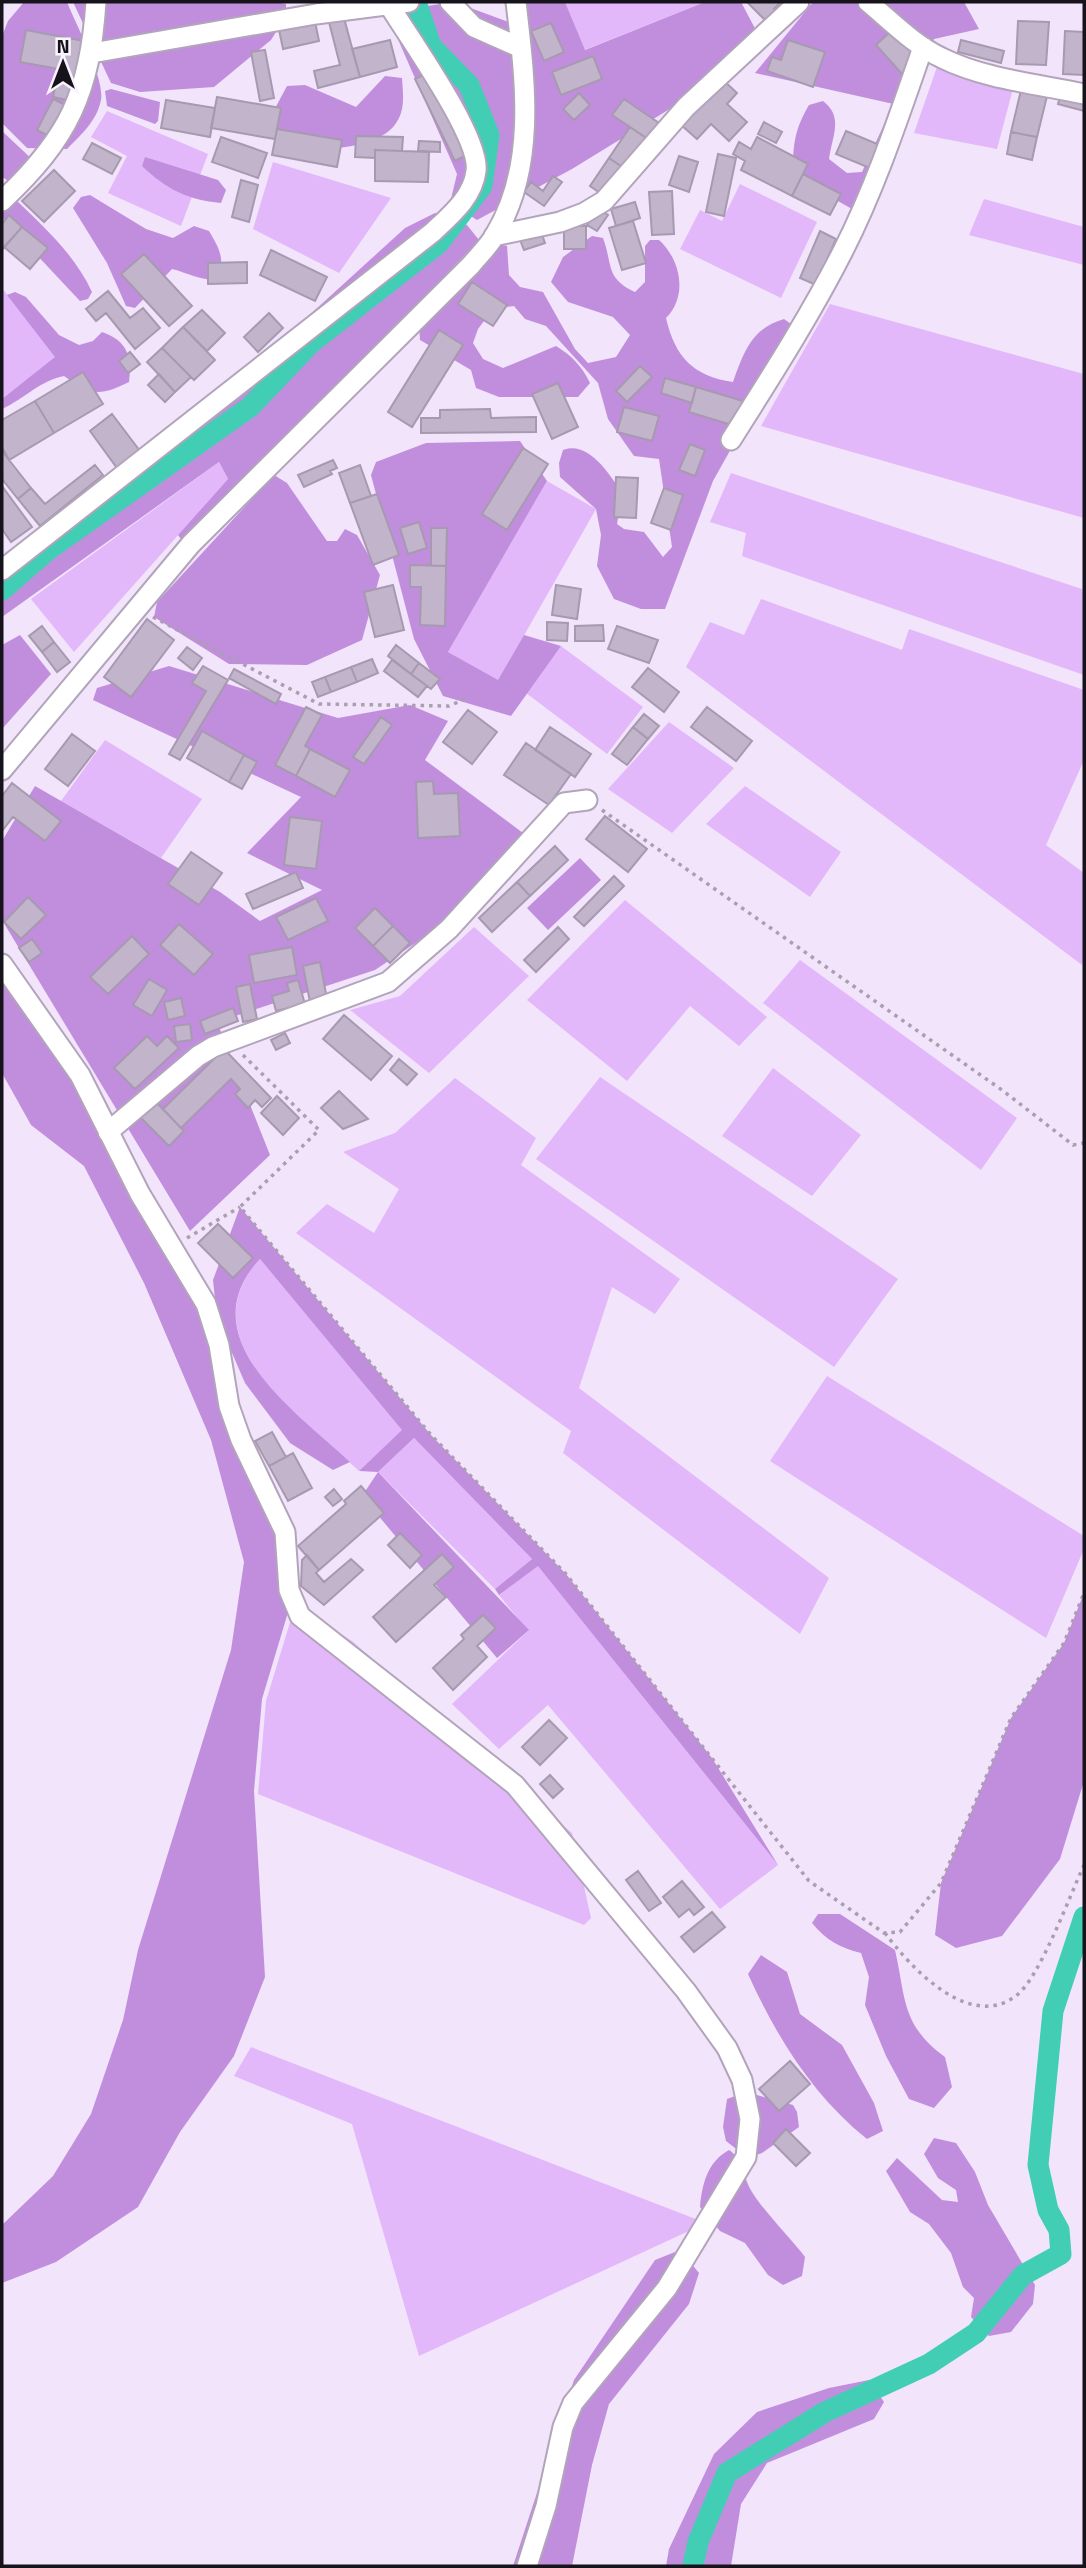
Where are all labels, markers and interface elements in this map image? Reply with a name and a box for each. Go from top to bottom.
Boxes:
north arrow [28,28,98,98]
text: N [56,31,70,60]

